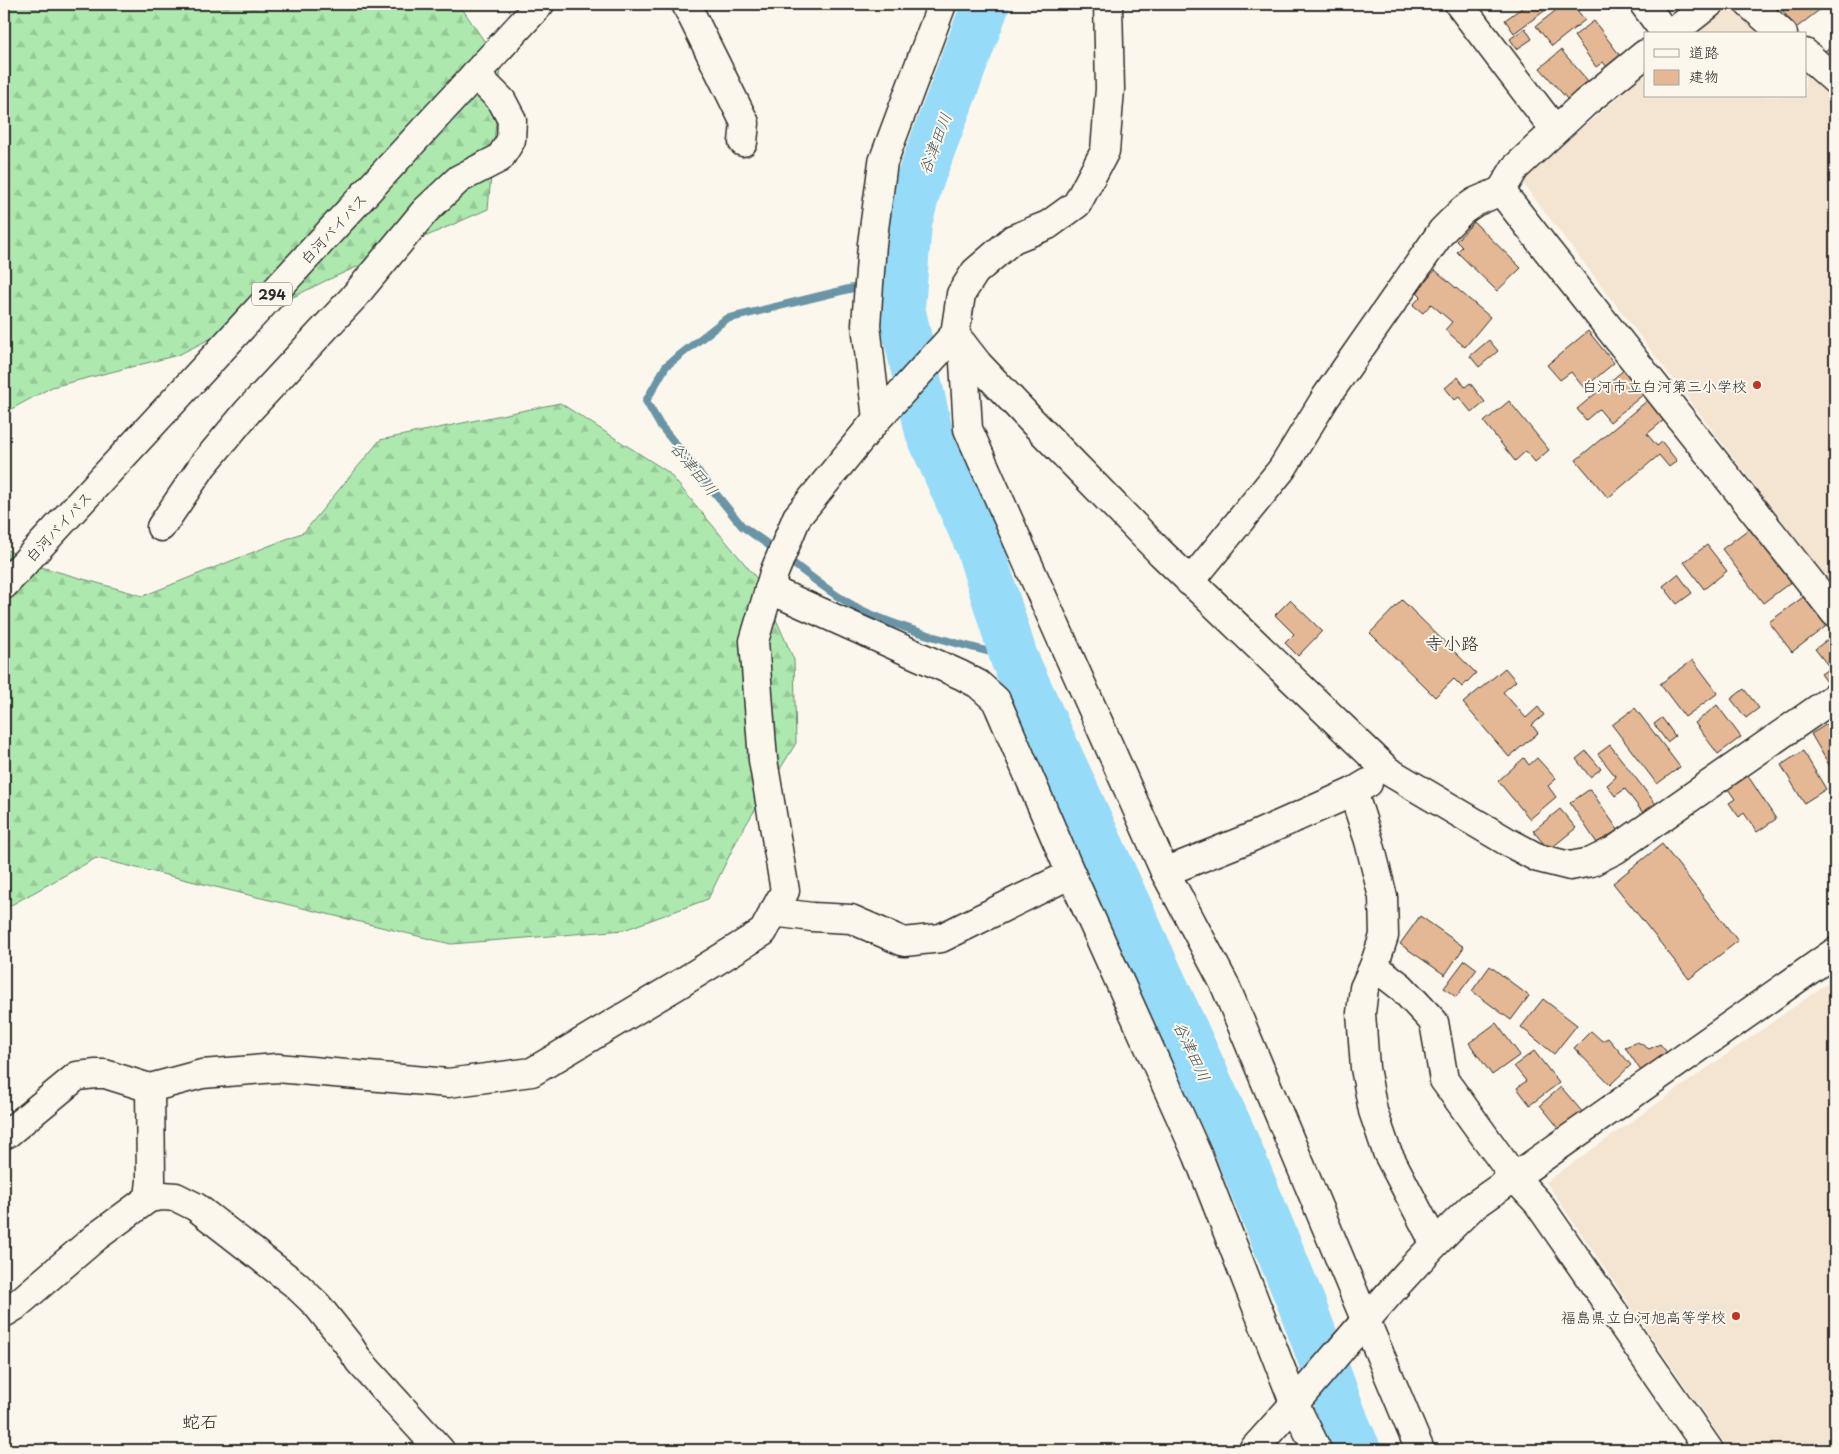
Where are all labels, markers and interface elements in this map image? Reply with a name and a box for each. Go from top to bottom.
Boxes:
legend [1644,32,1806,98]
text: 道路 [1689,40,1719,63]
text: 建物 [1689,64,1719,87]
water label: 谷津田川 [911,109,957,177]
street label: 白河バイパス [294,187,372,269]
road number: 294 [252,282,292,306]
place label: 白河市立白河第三小学校 [1582,374,1747,397]
marker: 白河市立白河第三小学校 [1751,379,1763,391]
water label: 谷津田川 [666,436,724,500]
street label: 白河バイパス [19,485,97,567]
district label: 寺小路 [1425,629,1479,656]
water label: 谷津田川 [1169,1017,1217,1085]
place label: 福島県立白河旭高等学校 [1561,1305,1726,1328]
marker: 福島県立白河旭高等学校 [1730,1310,1742,1322]
district label: 蛇石 [182,1407,218,1434]

